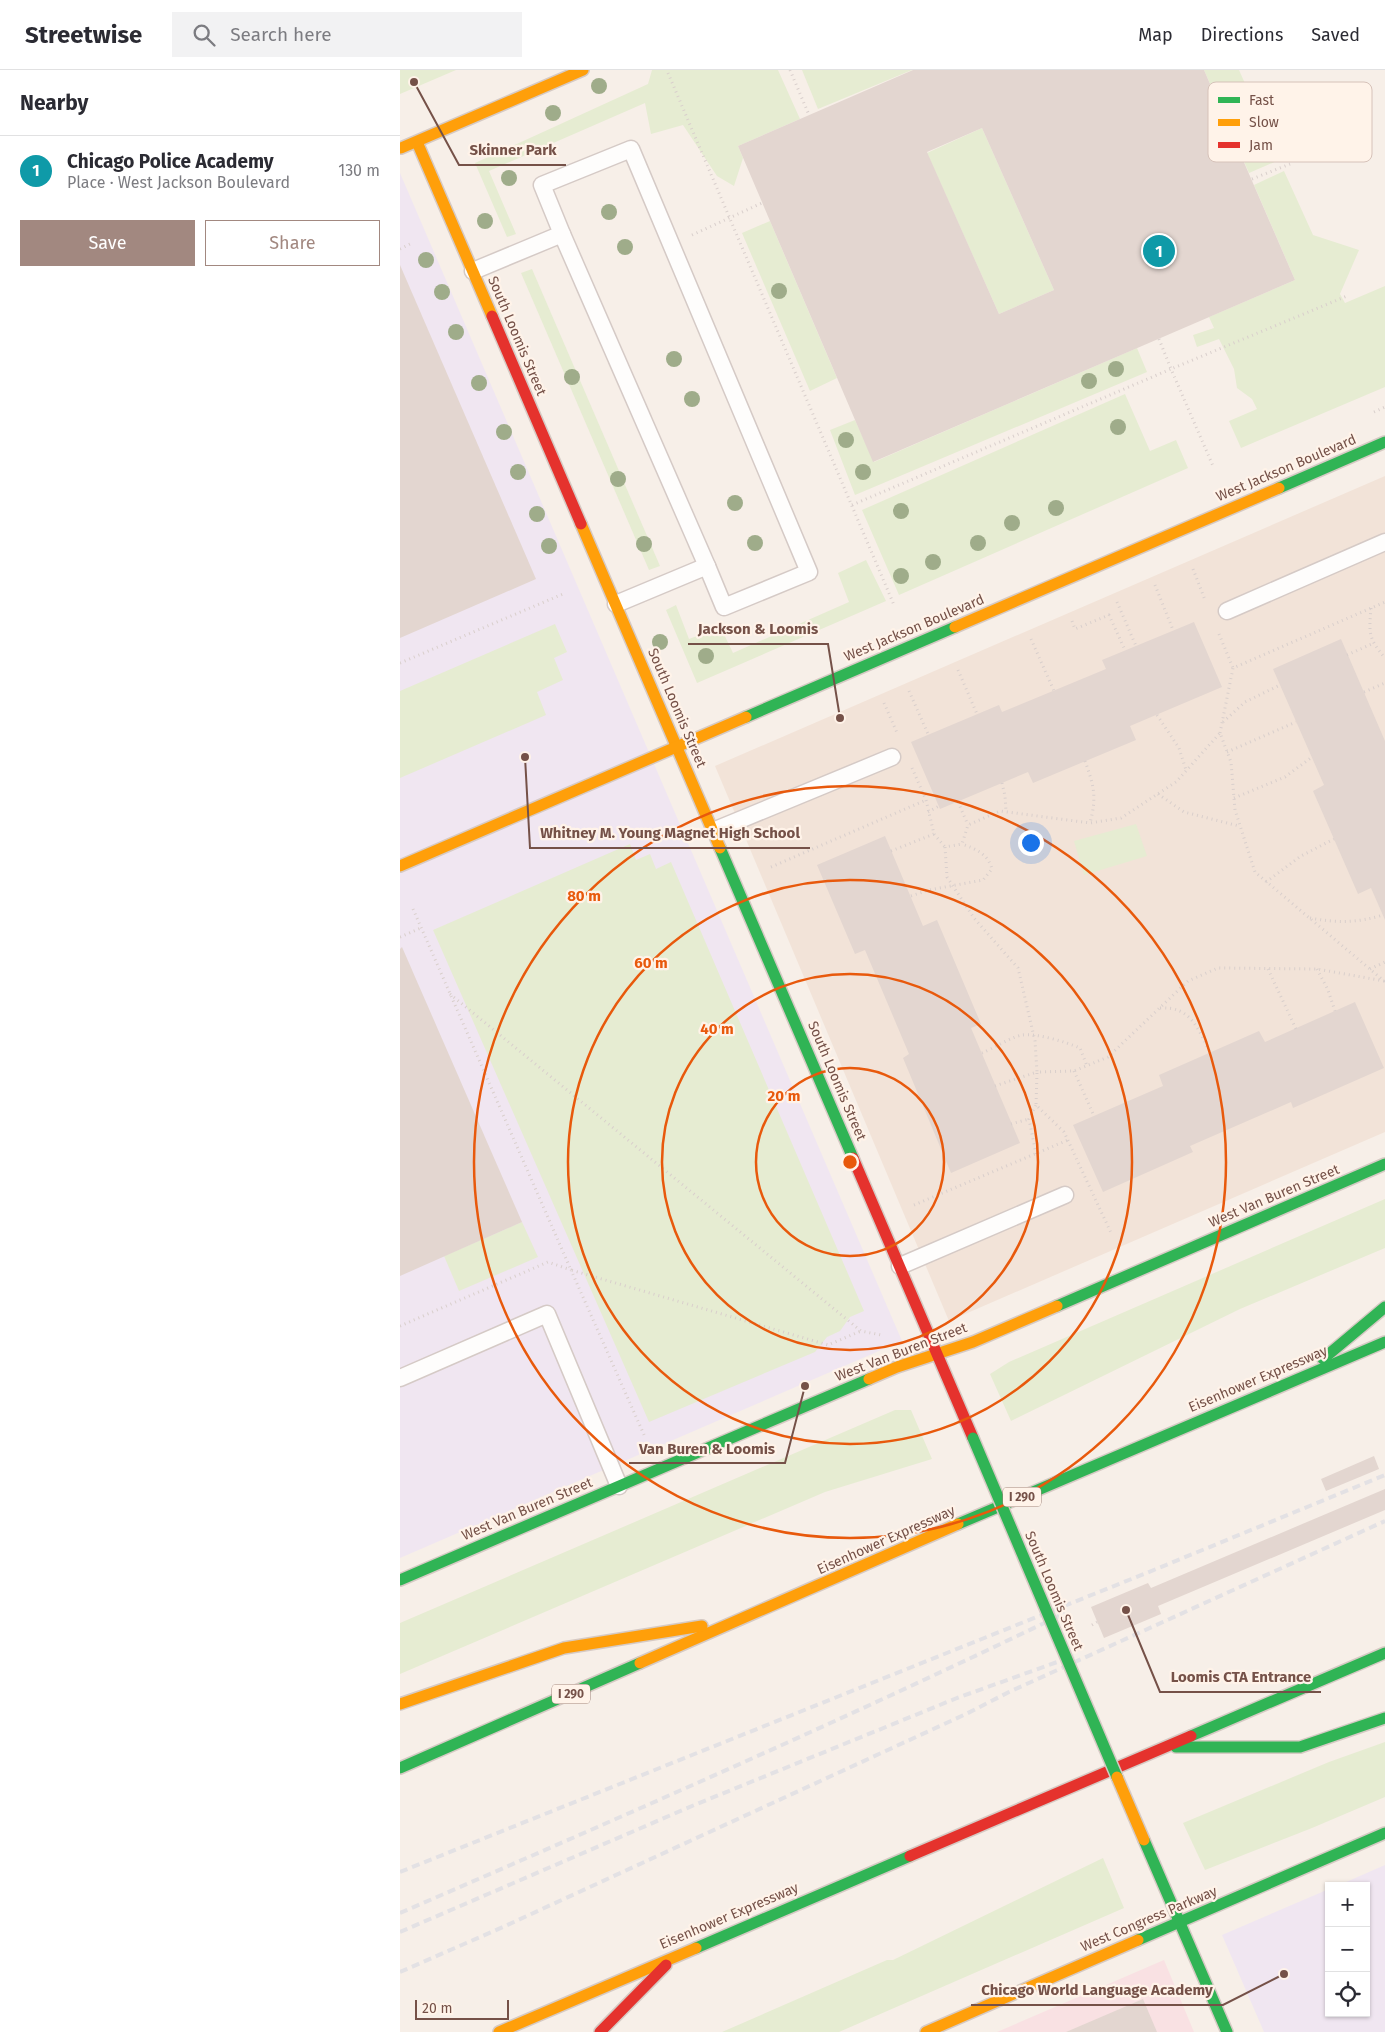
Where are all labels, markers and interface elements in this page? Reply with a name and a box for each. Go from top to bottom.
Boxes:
search box [172,12,522,57]
text: Streetwise [25,21,142,49]
icon: search [190,21,218,49]
text: Search here [230,23,332,46]
text: Map [1138,24,1173,46]
text: Directions [1201,24,1283,46]
text: Saved [1311,24,1360,46]
legend [1208,82,1372,162]
text: Nearby [20,90,88,116]
text: Fast [1249,92,1275,109]
text: Slow [1249,114,1279,131]
callout: Skinner Park [459,135,566,165]
text: Jam [1249,137,1273,154]
text: Skinner Park [470,141,557,159]
text: Chicago Police Academy [67,150,274,173]
text: 1 [32,161,40,180]
text: 130 m [338,161,380,180]
text: Place · West Jackson Boulevard [67,173,290,192]
button: Save [20,220,195,266]
button: Share [205,220,380,266]
pin: 1 [1143,232,1175,270]
street label: South Loomis Street [484,274,550,399]
street label: West Jackson Boulevard [1213,431,1359,505]
street label: West Jackson Boulevard [841,591,987,665]
callout: Jackson & Loomis [688,614,828,644]
text: Jackson & Loomis [697,620,818,638]
street label: South Loomis Street [644,646,710,771]
callout: Whitney M. Young Magnet High School [530,818,810,848]
text: Whitney M. Young Magnet High School [540,824,800,842]
your location [1018,830,1044,856]
text: 80 m [567,887,601,905]
text: 60 m [634,954,668,972]
street label: South Loomis Street [804,1019,870,1144]
text: 40 m [700,1020,734,1038]
text: 20 m [768,1087,800,1105]
centre of rings [841,1153,859,1171]
street label: West Van Buren Street [1206,1160,1343,1231]
street label: West Van Buren Street [832,1319,970,1385]
street label: Eisenhower Expressway [1186,1342,1330,1416]
callout: Van Buren & Loomis [629,1433,785,1463]
text: Van Buren & Loomis [638,1440,775,1458]
street label: West Van Buren Street [459,1473,596,1544]
road number: I 290 [1003,1488,1041,1506]
street label: Eisenhower Expressway [814,1502,958,1578]
street label: South Loomis Street [1021,1529,1087,1654]
callout: Loomis CTA Entrance [1160,1662,1321,1692]
text: Loomis CTA Entrance [1171,1668,1311,1686]
road number: I 290 [552,1685,590,1704]
street label: Eisenhower Expressway [657,1879,801,1953]
map controls [1325,1882,1370,2017]
button: + [1325,1882,1370,1927]
street label: West Congress Parkway [1078,1883,1220,1955]
button: − [1325,1927,1370,1972]
button: locate [1325,1972,1370,2017]
callout: Chicago World Language Academy [971,1975,1223,2005]
text: Chicago World Language Academy [981,1981,1213,1999]
scale bar [415,1997,509,2020]
text: 20 m [422,2000,452,2017]

